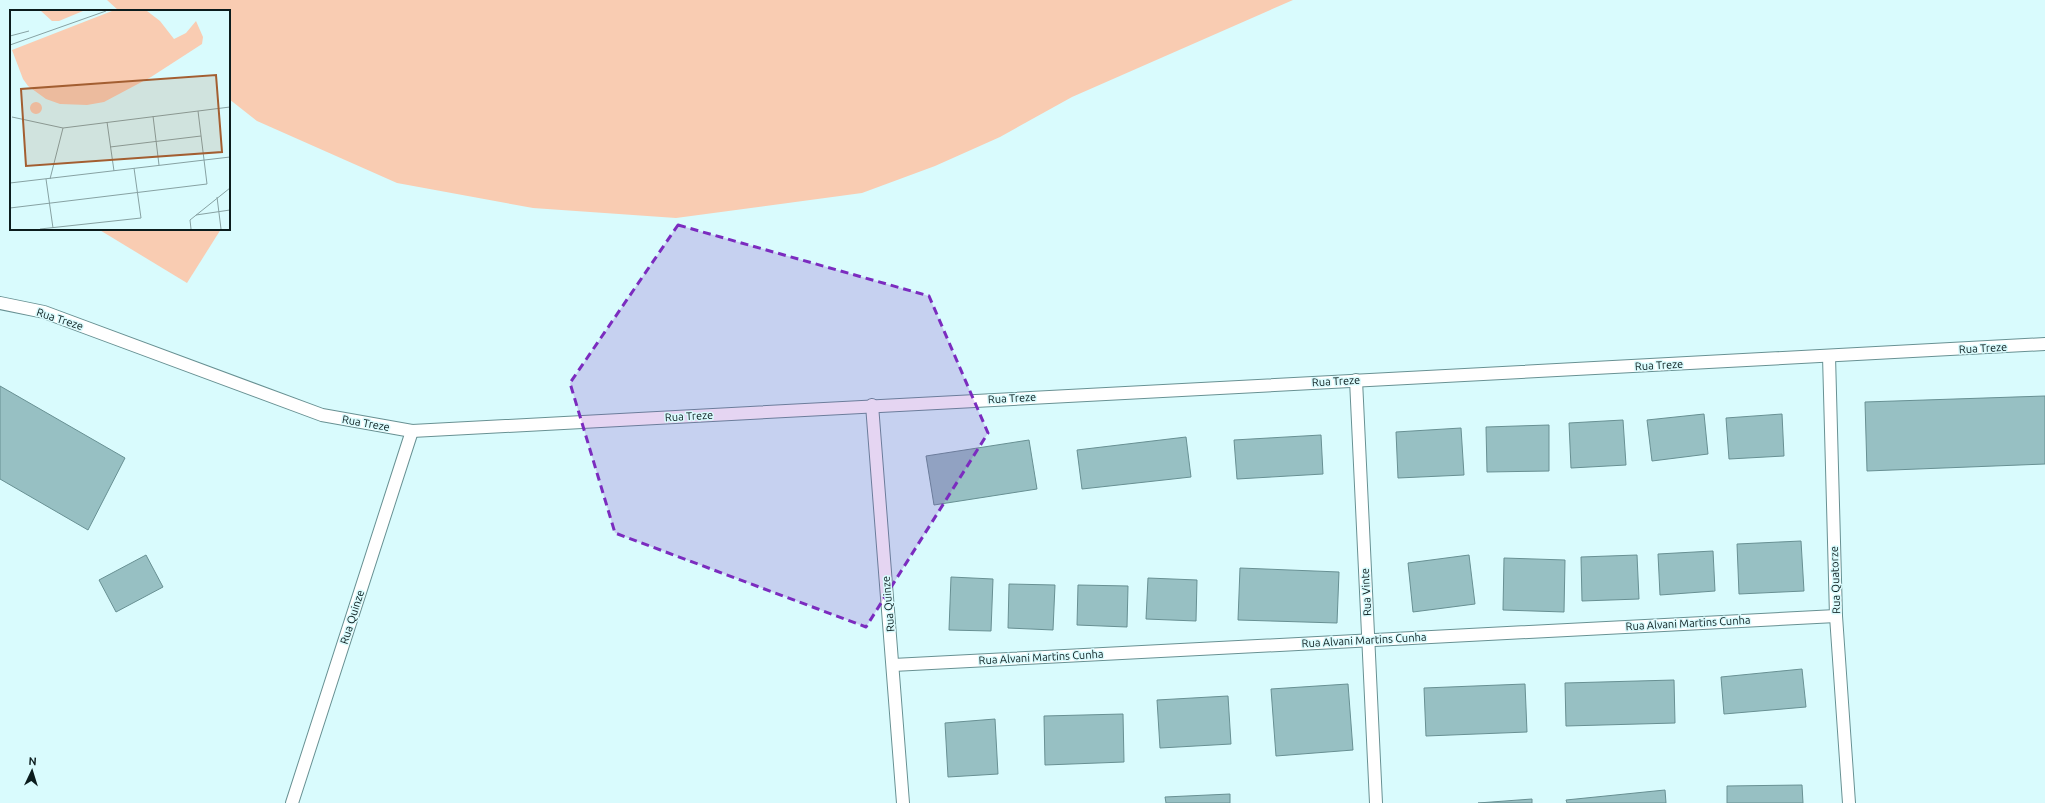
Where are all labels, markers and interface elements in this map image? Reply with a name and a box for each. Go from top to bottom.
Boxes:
inset map [10,10,230,230]
street label: Rua Treze [35,306,85,332]
street label: Rua Treze [1959,341,2007,355]
street label: Rua Treze [1635,358,1683,372]
street label: Rua Treze [1312,374,1360,388]
street label: Rua Treze [988,391,1036,405]
street label: Rua Treze [665,409,713,423]
street label: Rua Treze [341,413,391,433]
street label: Rua Quatorze [1828,546,1842,614]
street label: Rua Vinte [1359,568,1373,616]
street label: Rua Quinze [880,576,896,632]
street label: Rua Quinze [338,588,366,646]
street label: Rua Alvani Martins Cunha [1625,614,1751,632]
street label: Rua Alvani Martins Cunha [1301,631,1427,649]
street label: Rua Alvani Martins Cunha [978,648,1104,666]
north arrow [12,751,52,791]
text: N [28,755,37,767]

